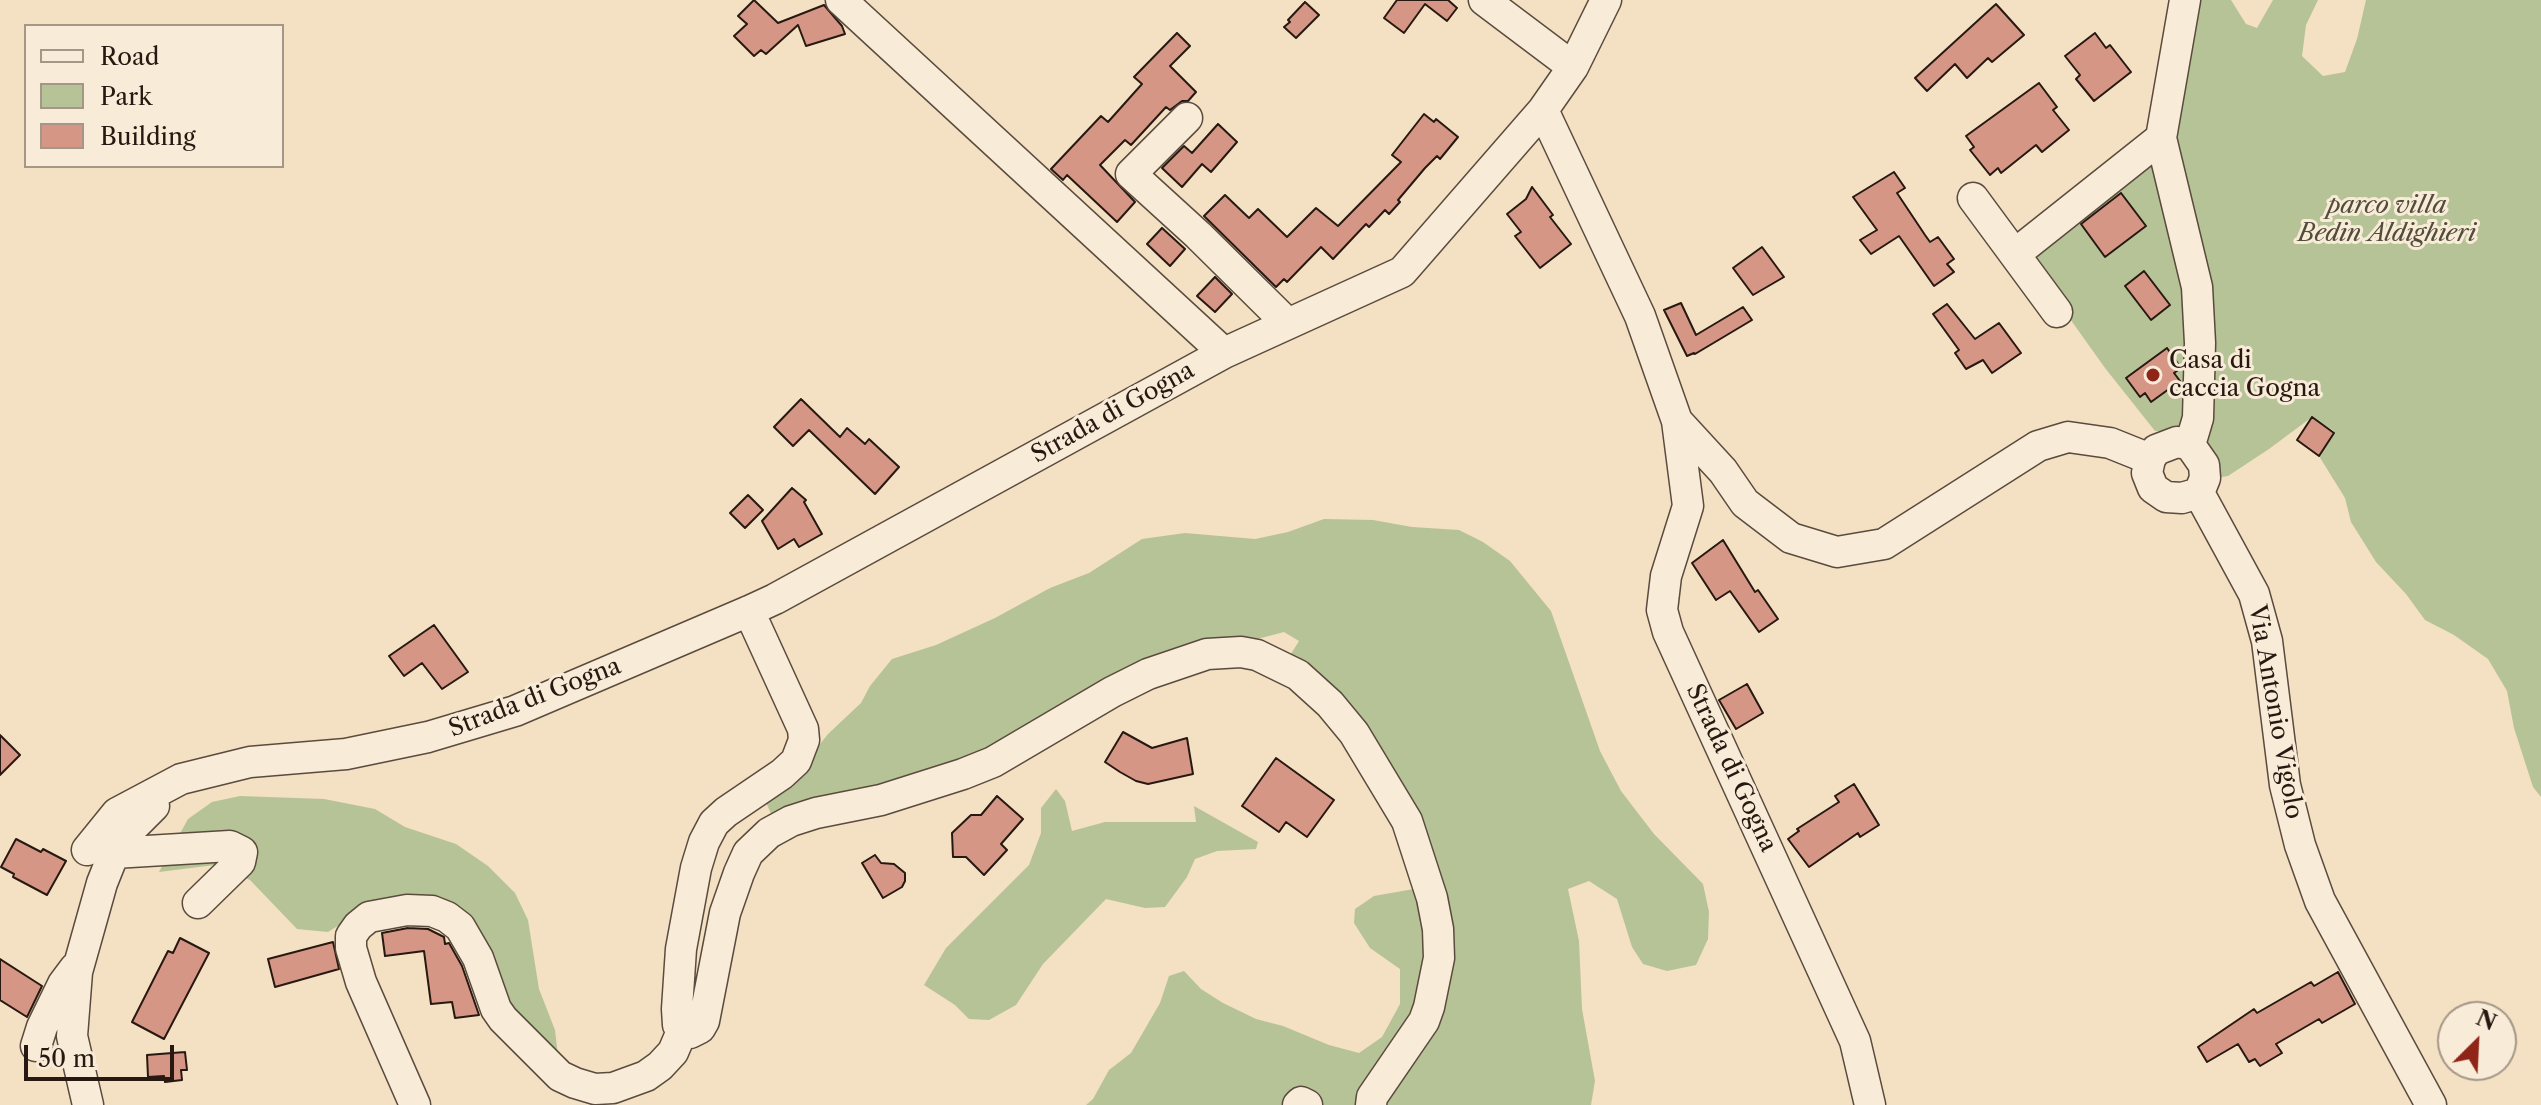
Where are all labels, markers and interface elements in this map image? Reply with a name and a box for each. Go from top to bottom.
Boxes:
legend [24,24,284,168]
text: Road [100,42,159,71]
text: Park [100,82,152,111]
text: Building [100,122,196,151]
park label: parco villa Bedin Aldighieri [2298,192,2476,248]
place label: Casa di caccia Gogna [2169,347,2320,403]
street label: Strada di Gogna [1026,356,1200,470]
marker: Casa di caccia Gogna [2144,366,2162,384]
street label: Via Antonio Vigolo [2242,603,2308,821]
street label: Strada di Gogna [445,652,625,744]
street label: Strada di Gogna [1680,679,1782,857]
north arrow [2437,1001,2517,1081]
text: N [2472,1004,2500,1037]
scale bar [28,1029,178,1079]
text: 50 m [38,1044,95,1073]

